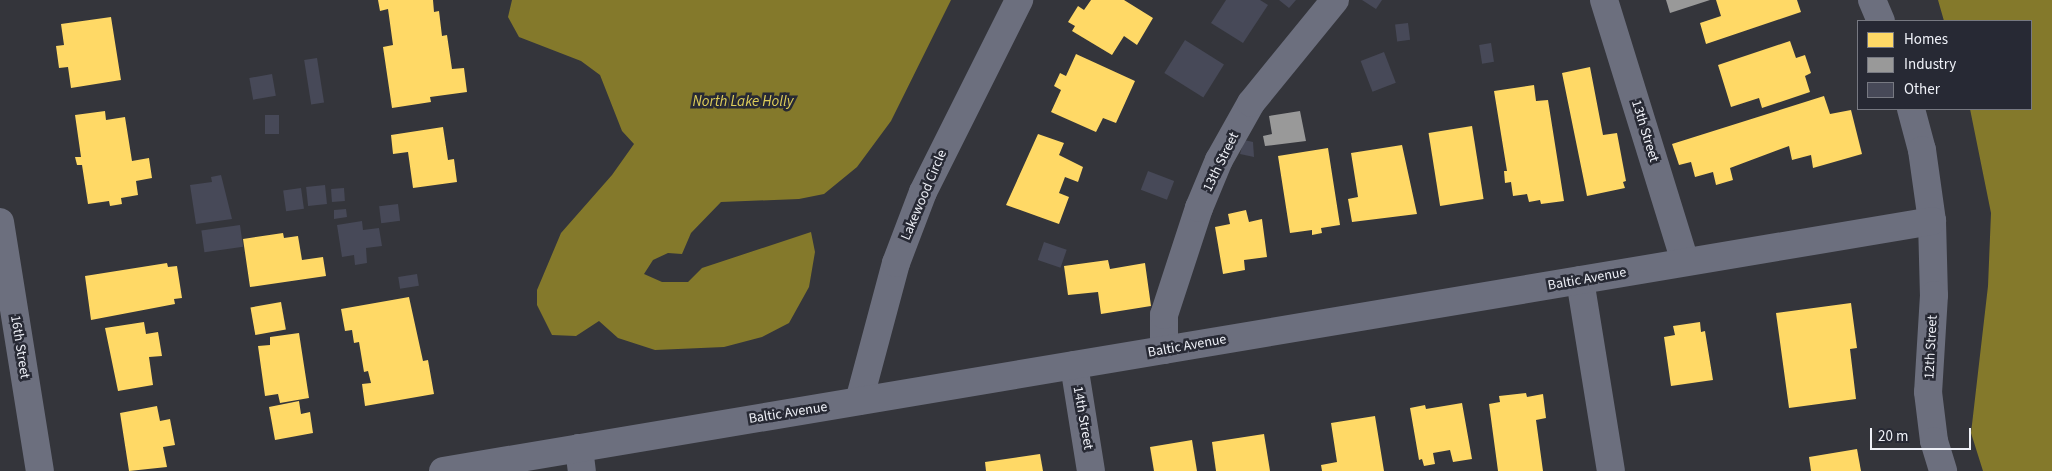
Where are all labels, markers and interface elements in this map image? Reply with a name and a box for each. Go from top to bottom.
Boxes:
legend [1857,20,2032,110]
text: Homes [1904,29,1948,50]
text: Industry [1904,54,1956,75]
text: Other [1904,79,1940,100]
water label: North Lake Holly [693,93,793,111]
street label: 13th Street [1628,98,1662,164]
street label: 13th Street [1199,129,1243,195]
street label: Lakewood Circle [897,147,951,243]
street label: Baltic Avenue [1546,264,1628,294]
street label: 16th Street [7,314,33,380]
street label: 12th Street [1921,315,1941,379]
street label: Baltic Avenue [1146,331,1228,361]
street label: 14th Street [1069,385,1097,451]
street label: Baltic Avenue [747,398,829,428]
scale bar [1872,418,1973,450]
text: 20 m [1878,426,1908,447]

